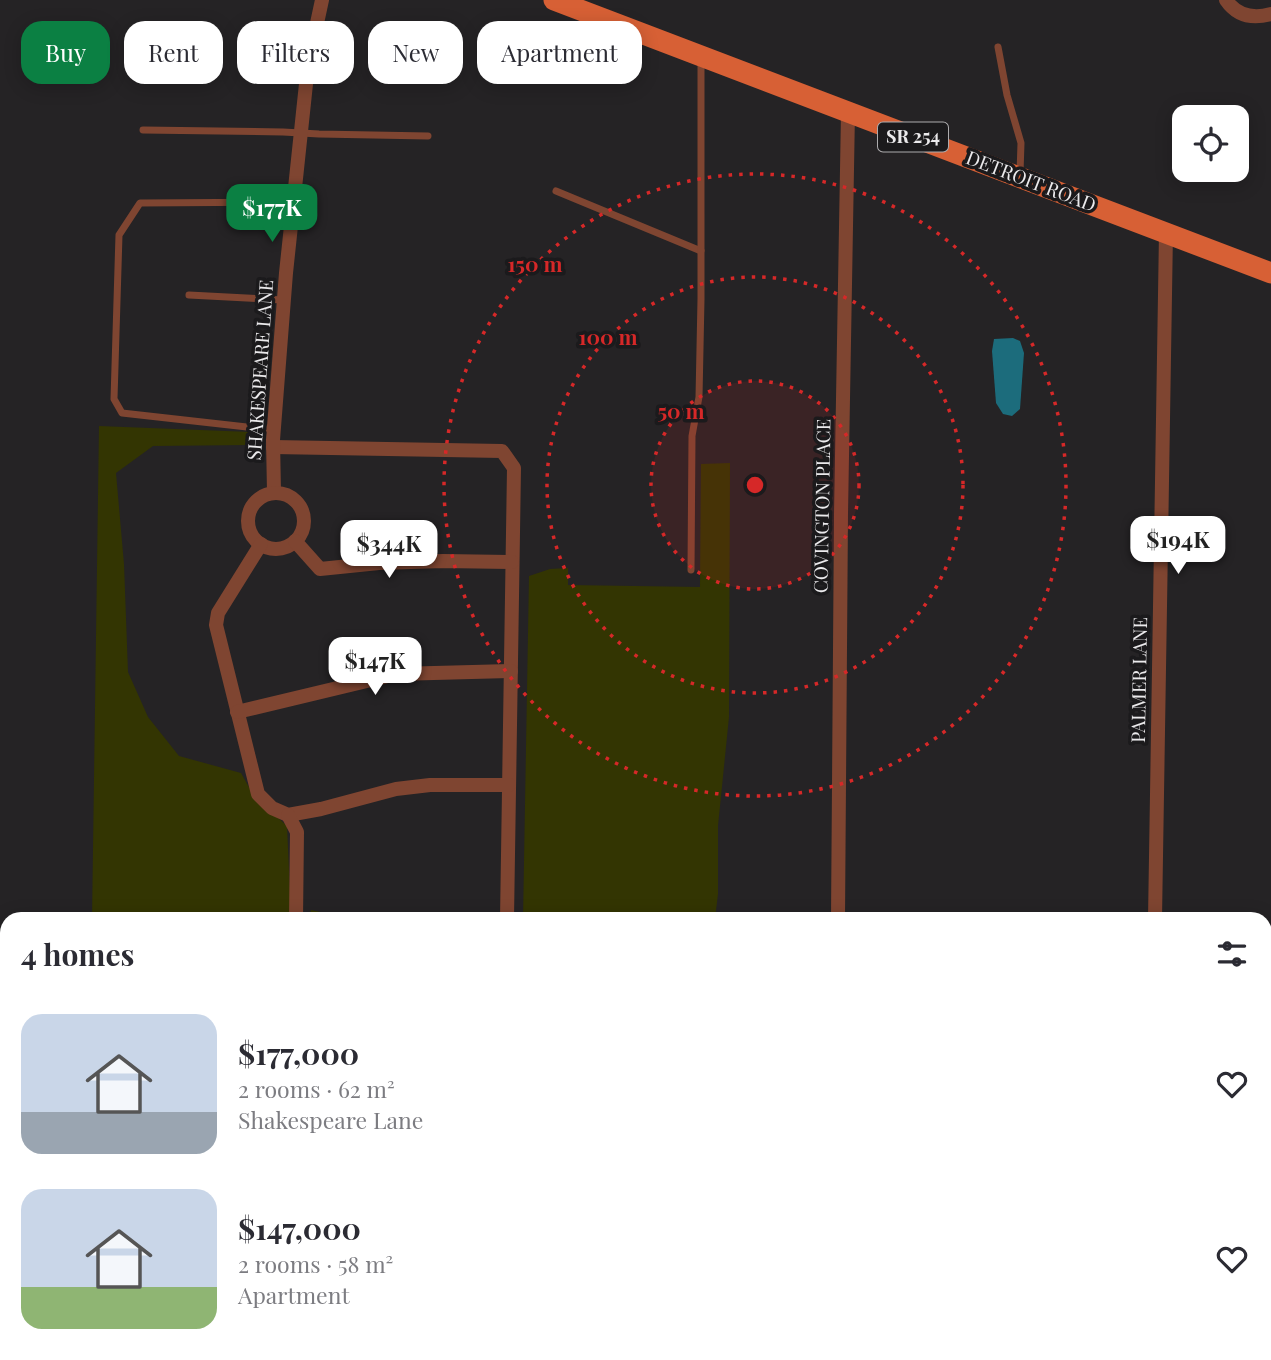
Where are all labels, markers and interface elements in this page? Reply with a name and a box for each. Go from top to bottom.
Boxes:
chip: Buy [21,21,110,84]
chip: Rent [124,21,223,84]
chip: Filters [237,21,354,84]
chip: New [368,21,463,84]
chip: Apartment [477,21,642,84]
map controls [1172,105,1249,182]
button: locate [1172,105,1249,182]
road number: SR 254 [878,122,948,152]
street label: DETROIT ROAD [963,143,1100,217]
pin: $177K [223,184,321,244]
text: $177K [242,191,302,222]
text: 150 m [508,249,562,277]
street label: SHAKESPEARE LANE [240,279,278,461]
text: 100 m [578,322,638,350]
text: 50 m [657,396,705,424]
street label: COVINGTON PLACE [806,419,836,593]
centre of rings [743,473,767,497]
pin: $194K [1129,516,1227,576]
pin: $344K [340,520,438,580]
text: $194K [1146,523,1210,554]
text: $344K [356,527,422,558]
street label: PALMER LANE [1124,617,1152,743]
pin: $147K [326,638,424,697]
text: $147K [345,644,405,675]
text: 4 homes [21,934,134,974]
icon: filters [1213,935,1251,973]
text: $177,000 [238,1033,359,1073]
icon: home [77,1042,161,1126]
icon: heart [1213,1065,1251,1103]
text: 2 rooms · 62 m² [238,1073,395,1104]
text: Shakespeare Lane [238,1104,423,1135]
text: $147,000 [238,1208,361,1248]
icon: home [77,1217,161,1301]
icon: heart [1213,1240,1251,1278]
text: 2 rooms · 58 m² [238,1248,393,1279]
text: Apartment [238,1279,350,1310]

